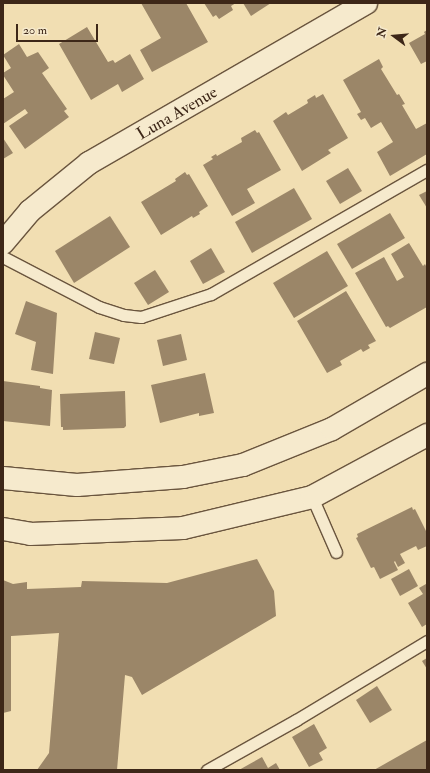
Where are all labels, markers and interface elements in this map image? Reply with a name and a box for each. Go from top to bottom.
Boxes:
scale bar [18,16,100,42]
north arrow [374,16,414,56]
text: 20 m [23,23,47,38]
text: N [374,26,390,39]
street label: Luna Avenue [133,82,221,144]

